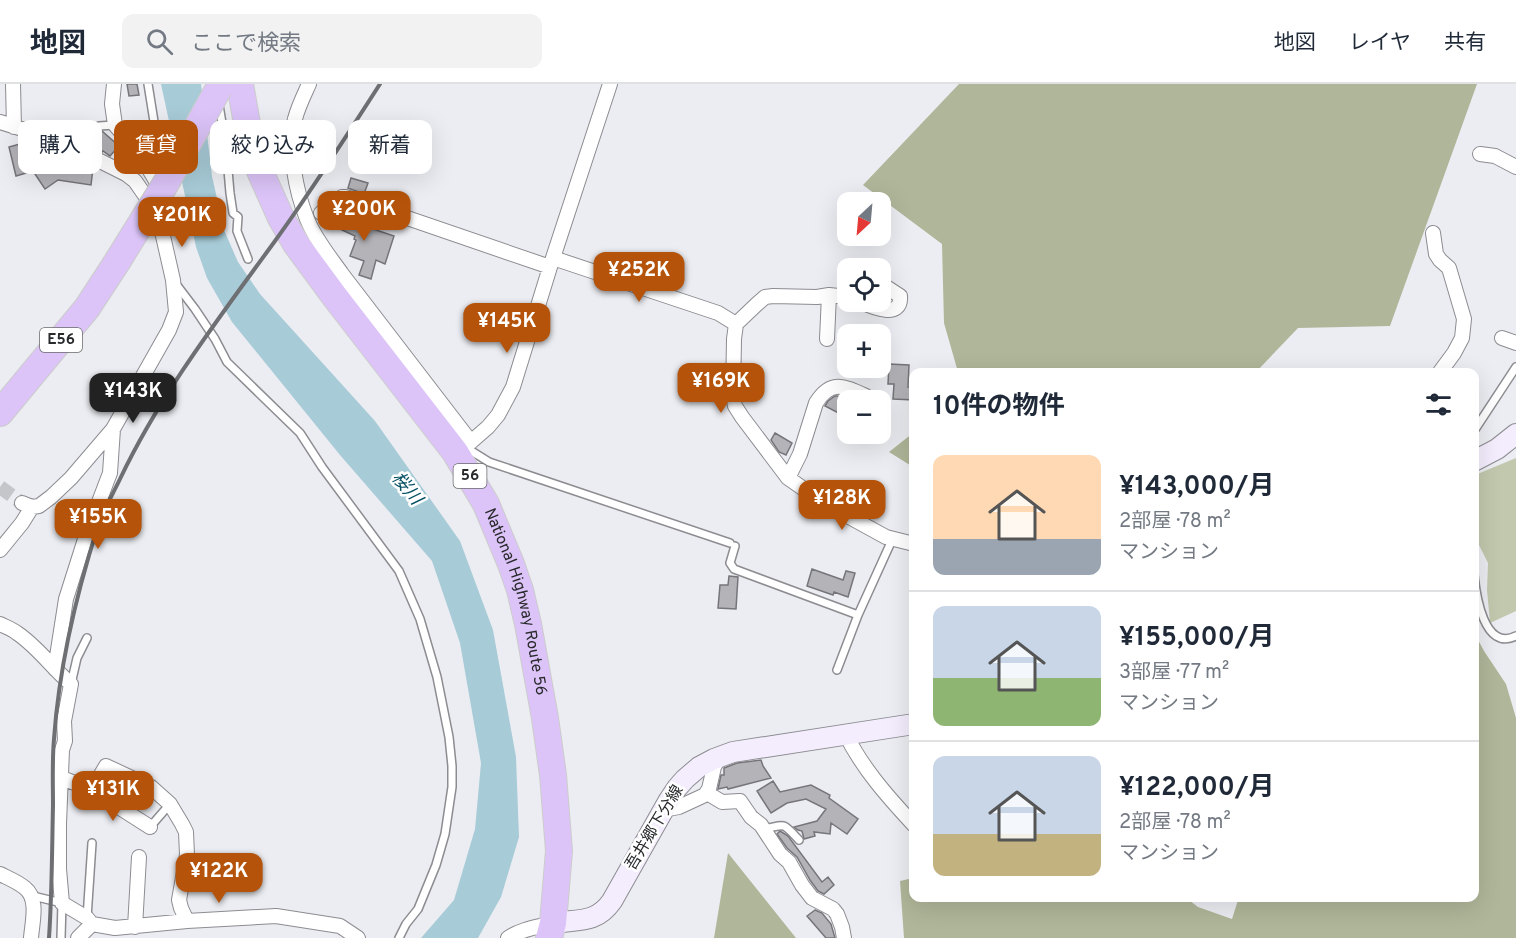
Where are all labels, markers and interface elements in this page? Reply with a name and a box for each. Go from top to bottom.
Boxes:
search box [122,14,542,68]
icon: search [143,25,176,58]
text: 地図 [30,27,86,63]
text: 地図 [1274,30,1316,57]
text: レイヤ [1349,30,1411,57]
text: 共有 [1444,30,1486,57]
text: ここで検索 [191,31,301,58]
chip: 購入 [18,120,102,174]
chip: 賃貸 [114,120,198,174]
chip: 絞り込み [210,120,336,174]
chip: 新着 [348,120,432,174]
pin: ¥200K [322,191,406,242]
north arrow [837,192,891,246]
map controls [837,192,891,444]
pin: ¥201K [140,197,224,248]
text: ¥200K [332,197,396,223]
text: ¥201K [152,203,212,229]
pin: ¥252K [597,252,681,303]
text: ¥252K [608,258,671,284]
button: locate [837,258,891,312]
pin: ¥145K [465,303,549,354]
text: ¥145K [477,309,537,335]
button: + [837,324,891,378]
road number: E56 [40,328,82,352]
pin: ¥169K [679,363,763,414]
text: ¥169K [692,369,750,395]
pin: ¥143K [91,373,175,424]
text: ¥143K [103,379,163,405]
icon: filters [1422,388,1455,421]
button: − [837,390,891,444]
text: 10件の物件 [933,391,1065,424]
road number: 56 [454,464,486,488]
water label: 桜川 [386,468,428,512]
text: ¥143,000/月 [1119,471,1274,504]
icon: home [981,479,1053,551]
pin: ¥128K [800,480,884,531]
text: ¥128K [812,486,872,512]
pin: ¥155K [56,499,140,550]
text: ¥155K [69,505,127,531]
street label: National Highway Route 56 [479,505,551,697]
text: 2部屋 · 78 m² [1119,509,1231,535]
text: マンション [1119,540,1219,566]
text: ¥155,000/月 [1119,622,1275,655]
icon: home [981,630,1053,702]
text: 3部屋 · 77 m² [1119,660,1229,686]
text: マンション [1119,691,1219,717]
pin: ¥131K [71,771,155,822]
text: ¥122,000/月 [1119,772,1275,805]
text: ¥131K [86,777,140,803]
icon: home [981,780,1053,852]
street label: 吾井郷下分線 [622,782,688,874]
text: 2部屋 · 78 m² [1119,810,1231,836]
text: マンション [1119,841,1219,867]
pin: ¥122K [177,853,261,904]
text: ¥122K [190,859,248,885]

